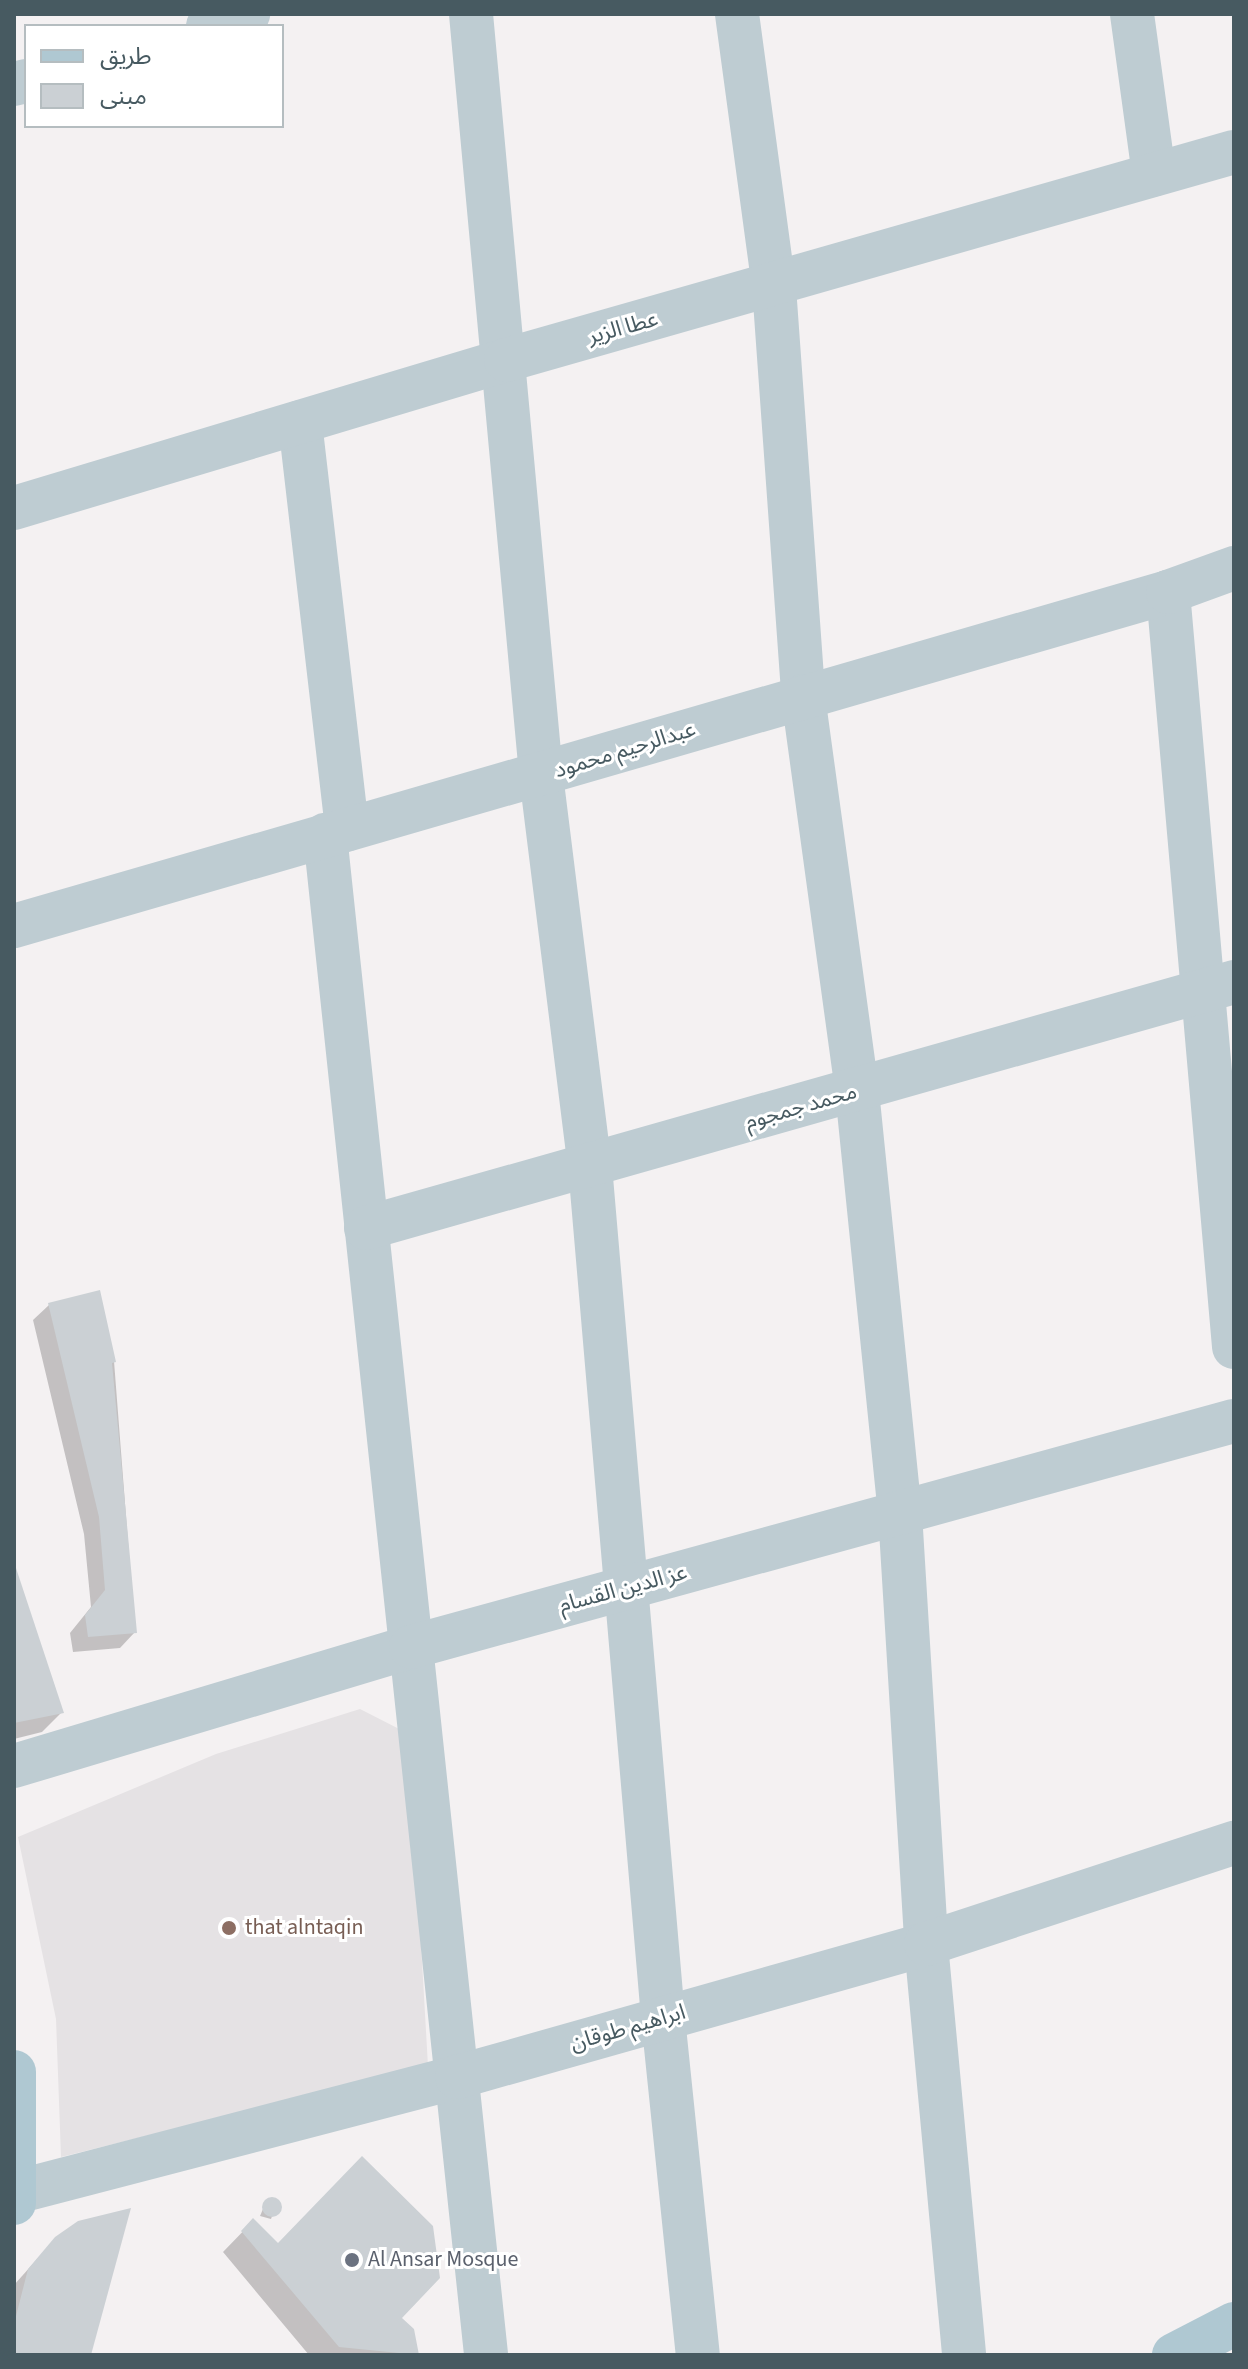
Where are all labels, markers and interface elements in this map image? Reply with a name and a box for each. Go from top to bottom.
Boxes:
legend [24,24,284,128]
text: طريق [100,39,152,74]
text: مبنى [100,79,147,114]
street label: عطا الزير [585,306,661,350]
street label: عبدالرحيم محمود [551,716,699,784]
street label: محمد جمجوم [742,1078,860,1136]
street label: عز الدين القسام [556,1559,690,1619]
place label: that alntaqin [245,1915,363,1941]
marker: that alntaqin [220,1919,238,1937]
street label: ابراهيم طوقان [567,1999,689,2057]
place label: Al Ansar Mosque [368,2247,518,2273]
marker: Al Ansar Mosque [343,2251,361,2269]

